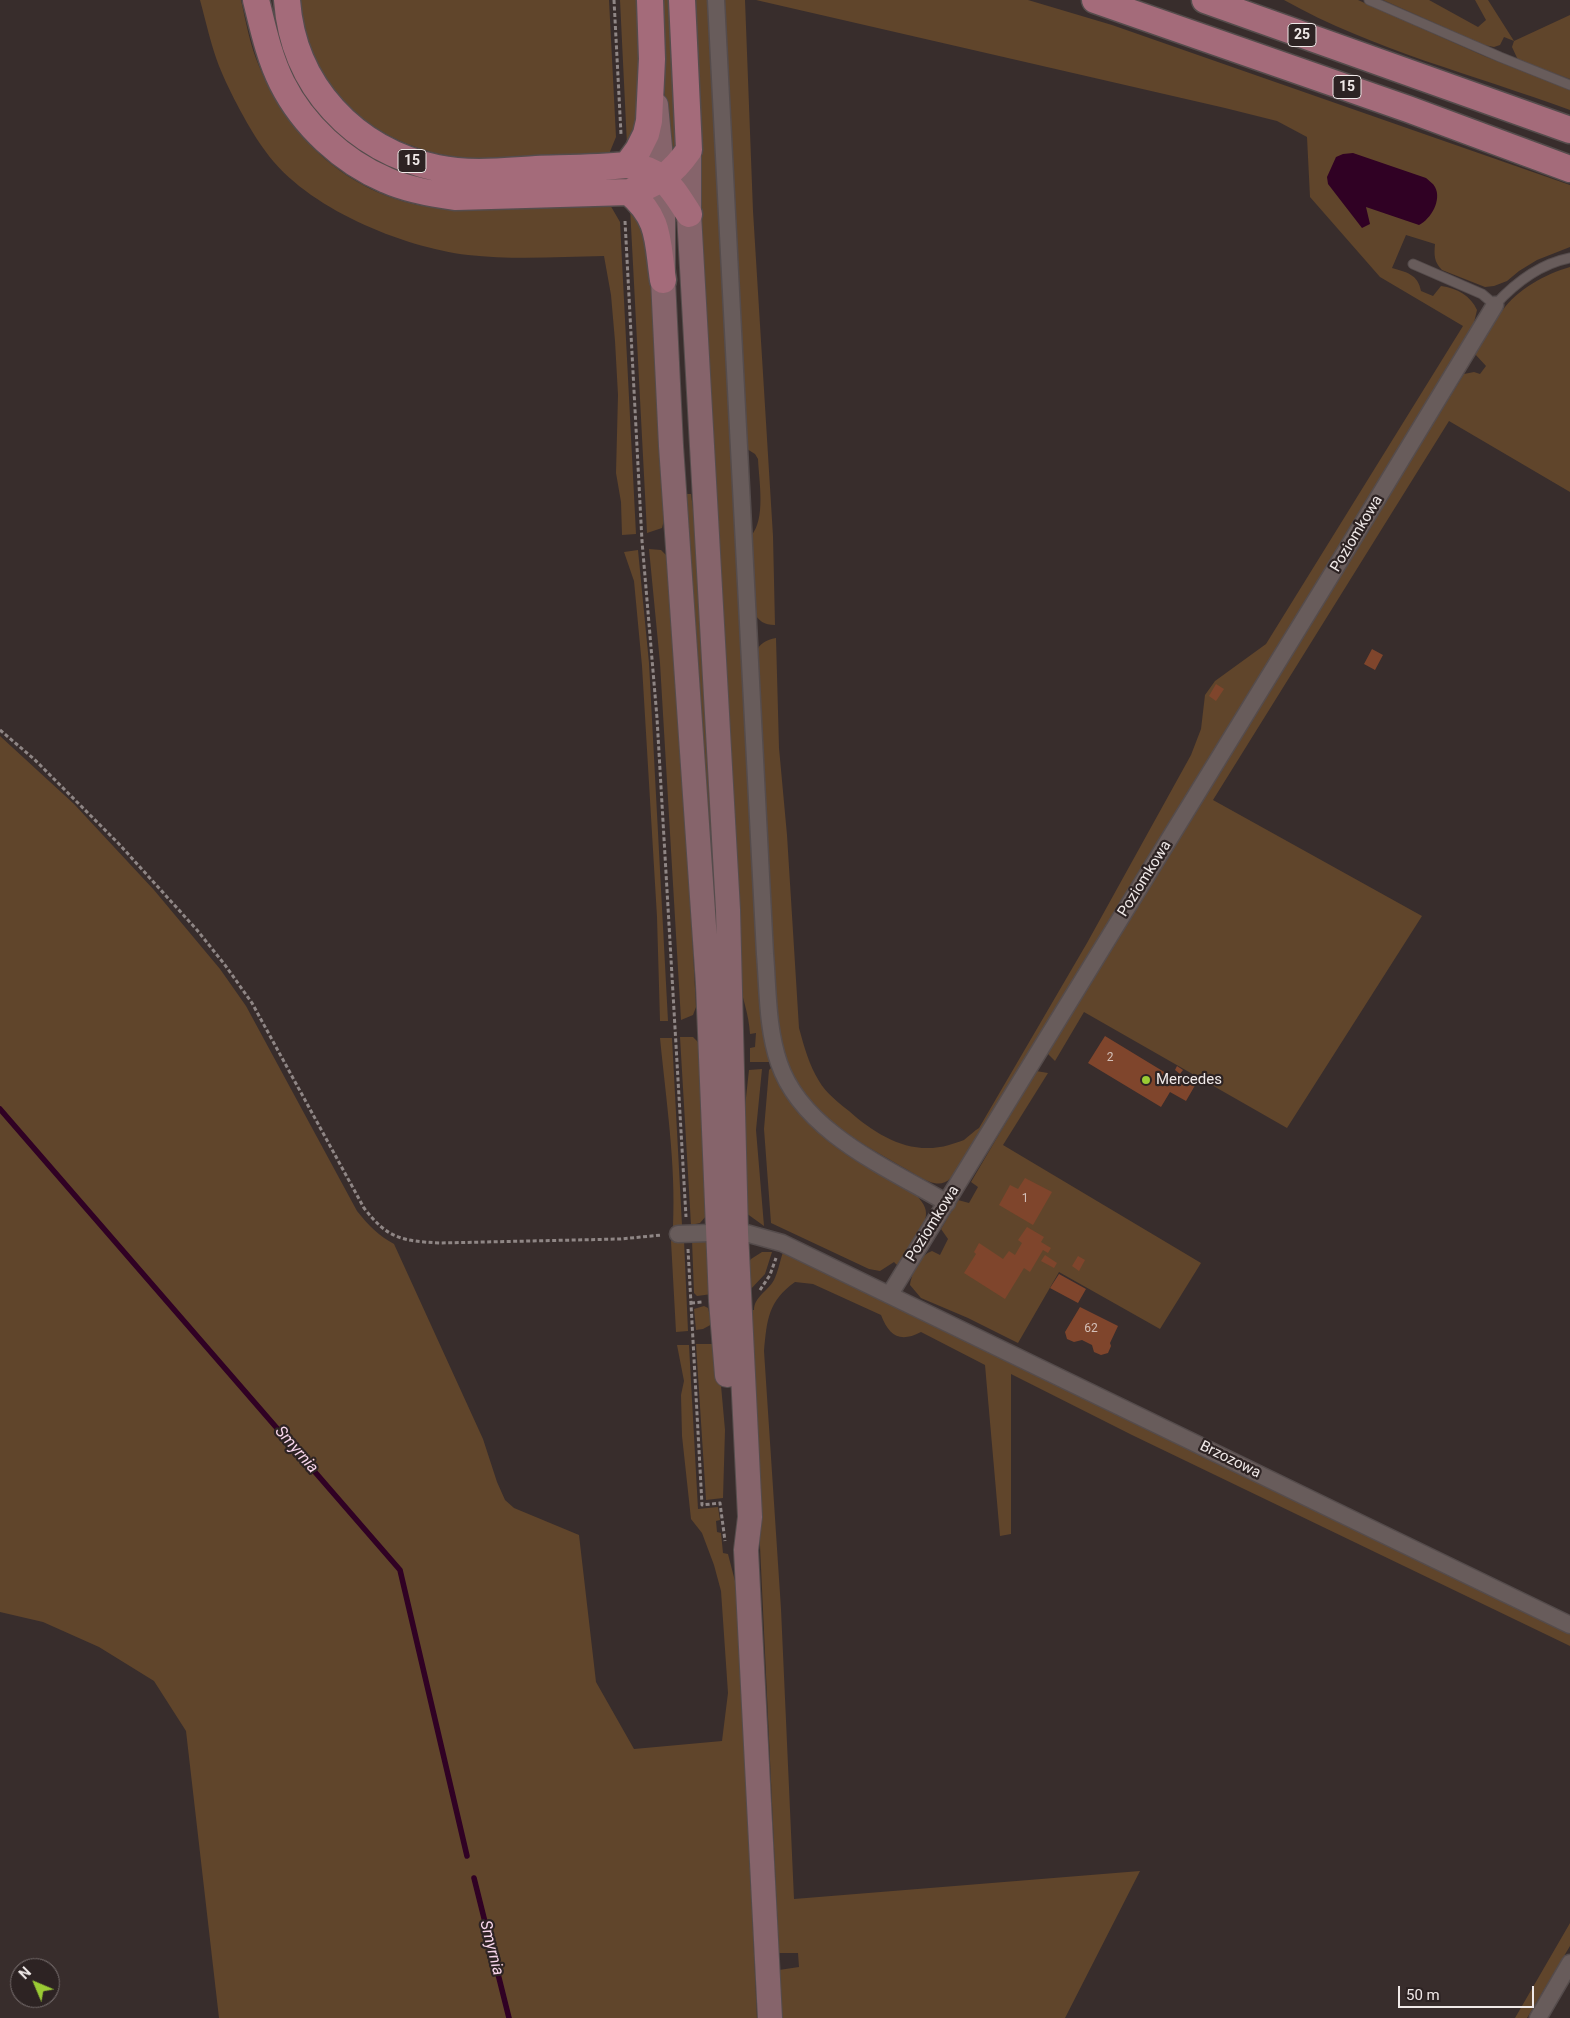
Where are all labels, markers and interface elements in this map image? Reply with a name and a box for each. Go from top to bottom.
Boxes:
road number: 25 [1288,24,1316,46]
road number: 15 [1333,75,1361,98]
road number: 15 [398,150,426,172]
street label: Poziomkowa [1327,492,1387,576]
street label: Poziomkowa [1115,838,1175,920]
house number: 2 [1107,1051,1113,1065]
place label: Mercedes [1156,1071,1222,1089]
marker: Mercedes [1140,1074,1152,1086]
street label: Poziomkowa [903,1183,963,1265]
house number: 1 [1022,1192,1028,1206]
house number: 62 [1084,1322,1098,1336]
water label: Smyrnia [270,1422,322,1478]
street label: Brzozowa [1197,1438,1263,1482]
water label: Smyrnia [475,1918,507,1978]
north arrow [10,1958,60,2008]
text: N [16,1964,34,1982]
scale bar [1400,1976,1536,2008]
text: 50 m [1406,1986,1440,2004]

